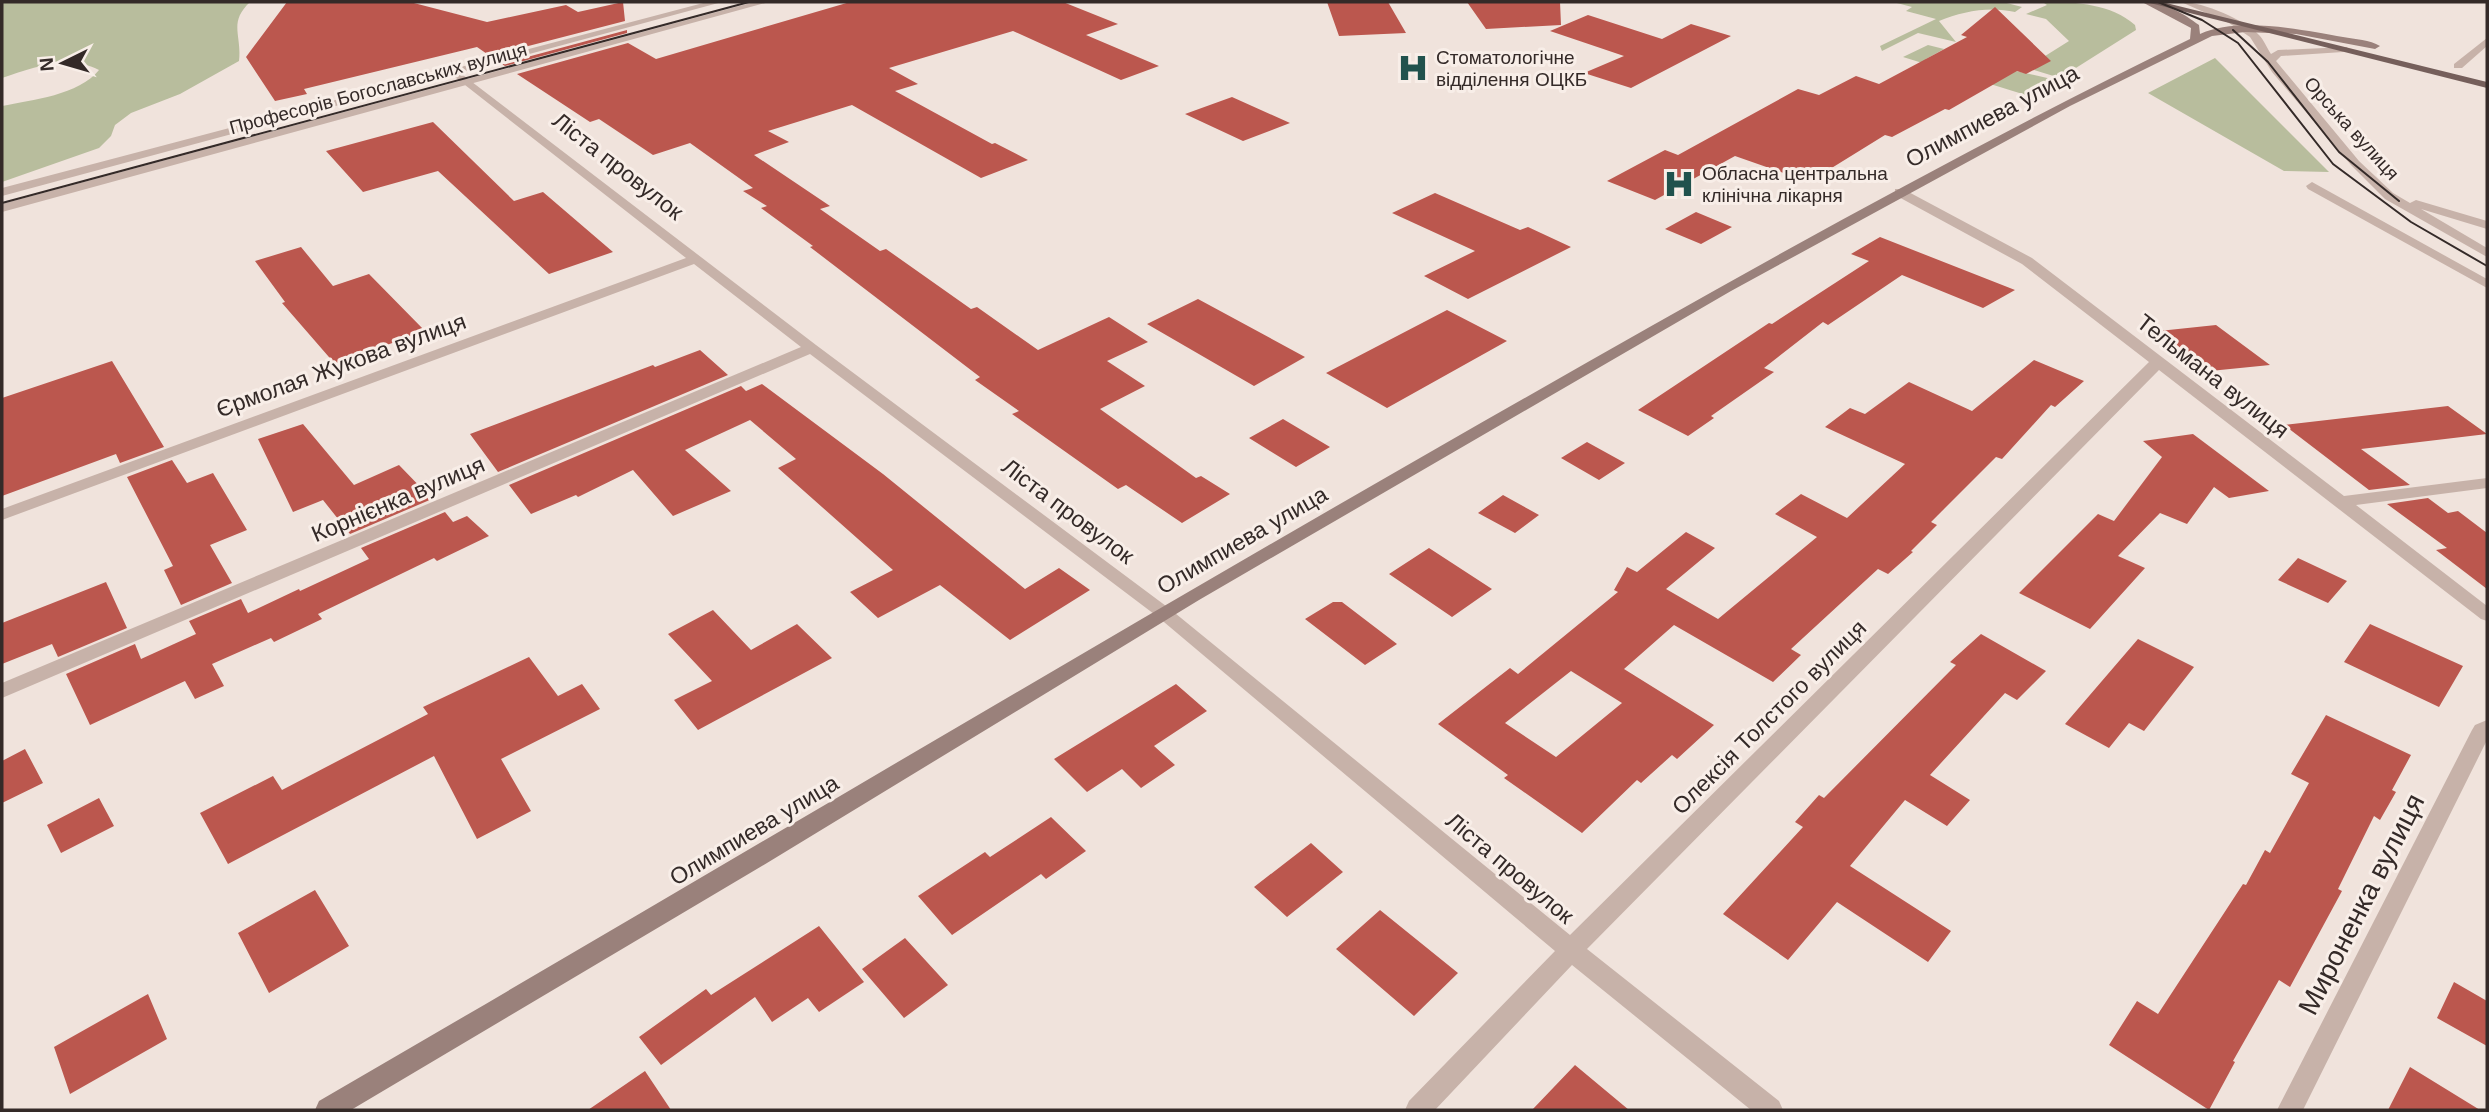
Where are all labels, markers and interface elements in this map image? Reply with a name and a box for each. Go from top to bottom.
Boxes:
north arrow [28,28,98,98]
street label: Професорів Богославських вулиця [227,39,529,138]
place label: Стоматологічне відділення ОЦКБ [1436,47,1587,90]
hospital icon: Стоматологічне відділення ОЦКБ [1396,51,1430,85]
text: N [36,57,58,72]
street label: Олимпиева улица [1901,59,2083,173]
street label: Орська вулиця [2300,73,2403,184]
street label: Ліста провулок [548,107,689,226]
place label: Обласна центральна клінічна лікарня [1702,163,1888,206]
hospital icon: Обласна центральна клінічна лікарня [1662,167,1696,201]
street label: Єрмолая Жукова вулиця [213,308,469,422]
street label: Тельмана вулиця [2132,309,2294,443]
street label: Корнієнка вулиця [308,451,488,547]
street label: Ліста провулок [997,453,1140,570]
street label: Олимпиева улица [1152,481,1332,599]
street label: Олексія Толстого вулиця [1667,615,1871,819]
street label: Олимпиева улица [665,769,843,891]
street label: Мироненка вулиця [2292,789,2431,1020]
street label: Ліста провулок [1441,807,1580,929]

